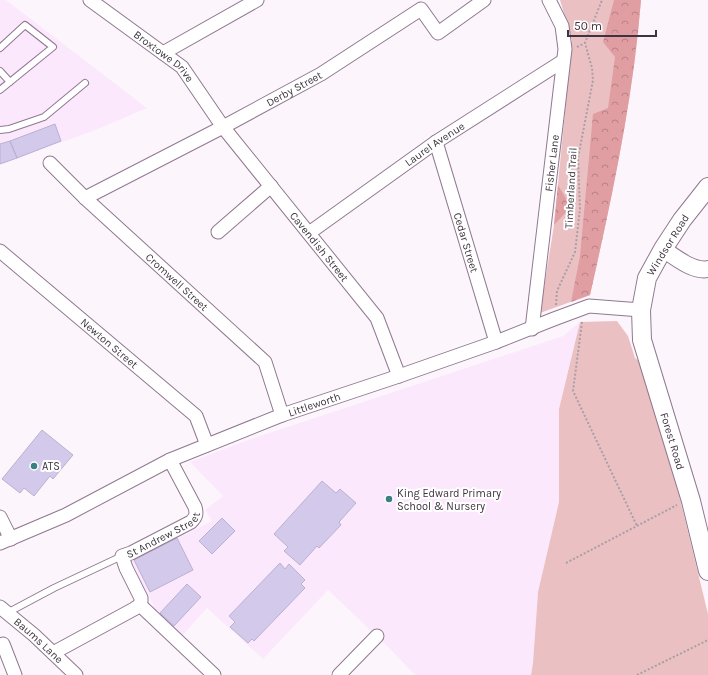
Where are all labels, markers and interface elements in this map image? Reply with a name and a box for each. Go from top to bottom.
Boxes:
scale bar [568,12,656,38]
text: 50 m [574,19,602,33]
street label: Broxtowe Drive [131,28,197,85]
street label: Derby Street [264,68,324,109]
street label: Laurel Avenue [402,119,467,169]
street label: Fisher Lane [542,134,561,192]
street label: Timberland Trail [562,147,580,229]
street label: Cavendish Street [287,209,351,284]
street label: Cedar Street [451,211,481,274]
street label: Windsor Road [644,212,692,278]
street label: Cromwell Street [143,250,211,314]
street label: Newton Street [78,315,141,371]
street label: Littleworth [286,390,342,419]
street label: Forest Road [658,411,688,471]
place label: ATS [42,460,60,473]
marker: ATS [29,461,39,471]
place label: King Edward Primary School & Nursery [397,487,501,513]
marker: King Edward Primary School & Nursery [384,494,394,504]
street label: St Andrew Street [125,511,203,561]
street label: Baums Lane [11,615,66,666]

